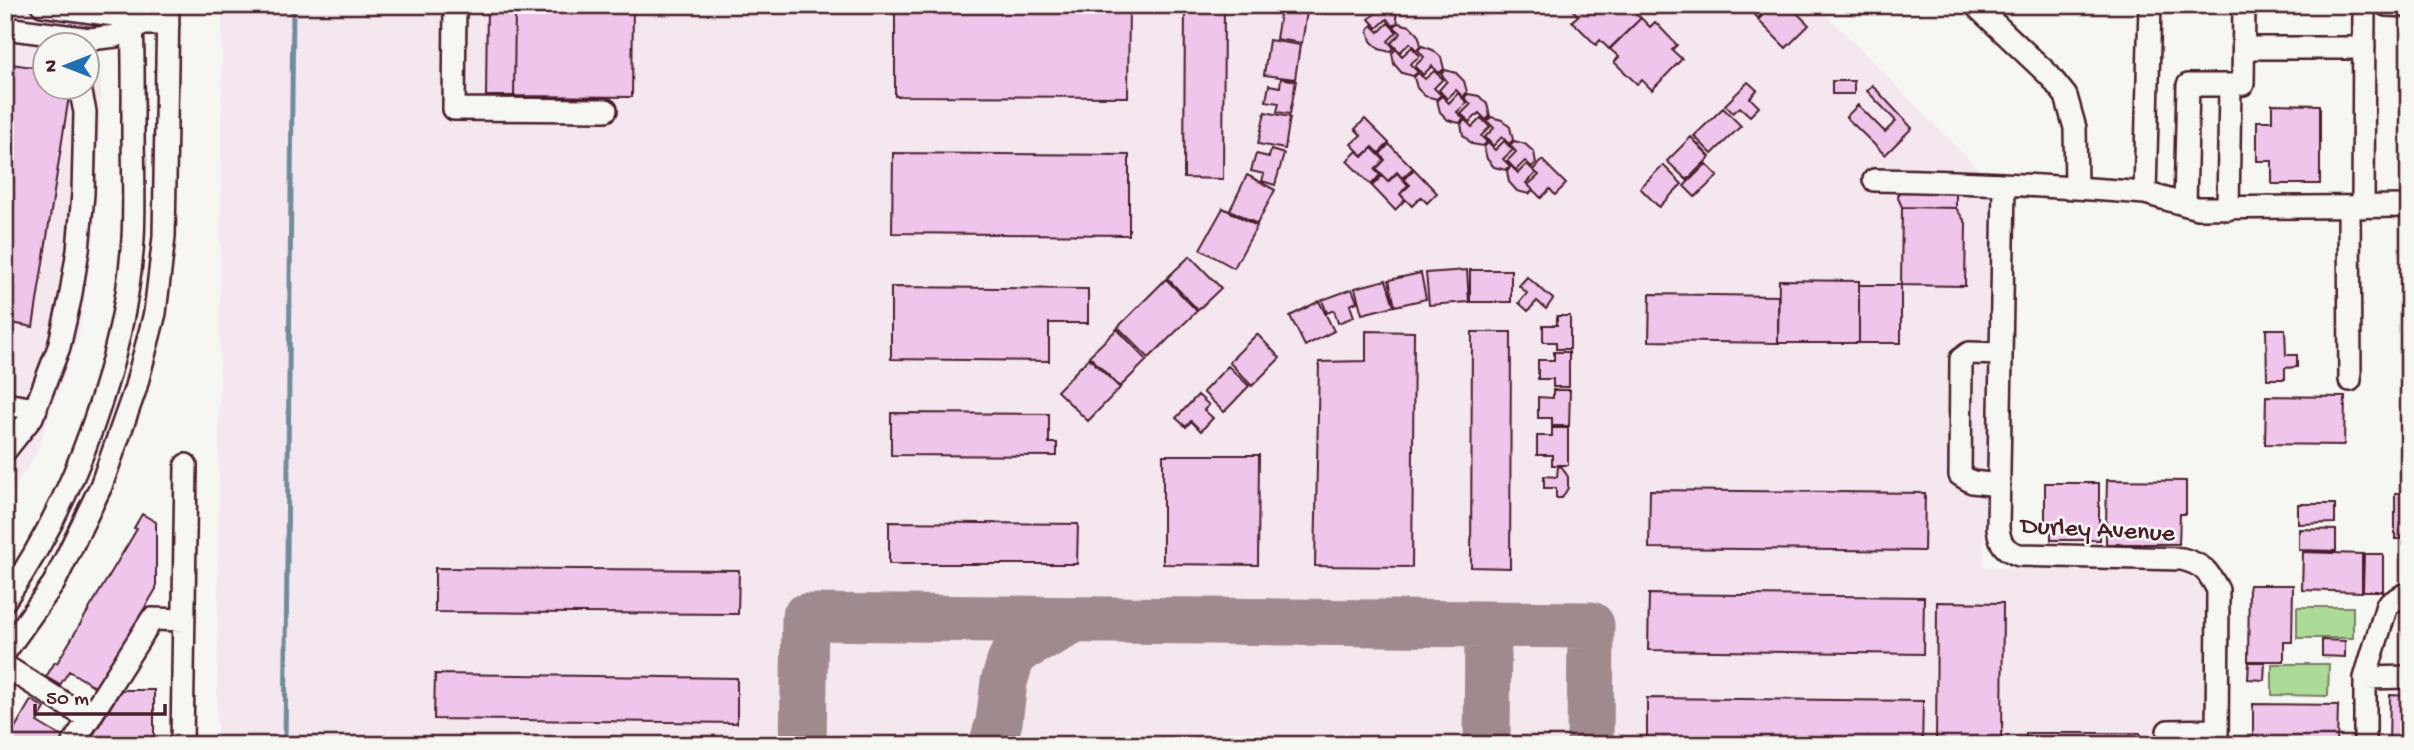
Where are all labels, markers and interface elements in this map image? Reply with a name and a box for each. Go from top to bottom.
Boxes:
north arrow [32,32,102,102]
text: N [41,60,64,72]
street label: Durley Avenue [2018,512,2176,551]
scale bar [35,673,164,717]
text: 50 m [46,688,89,713]

